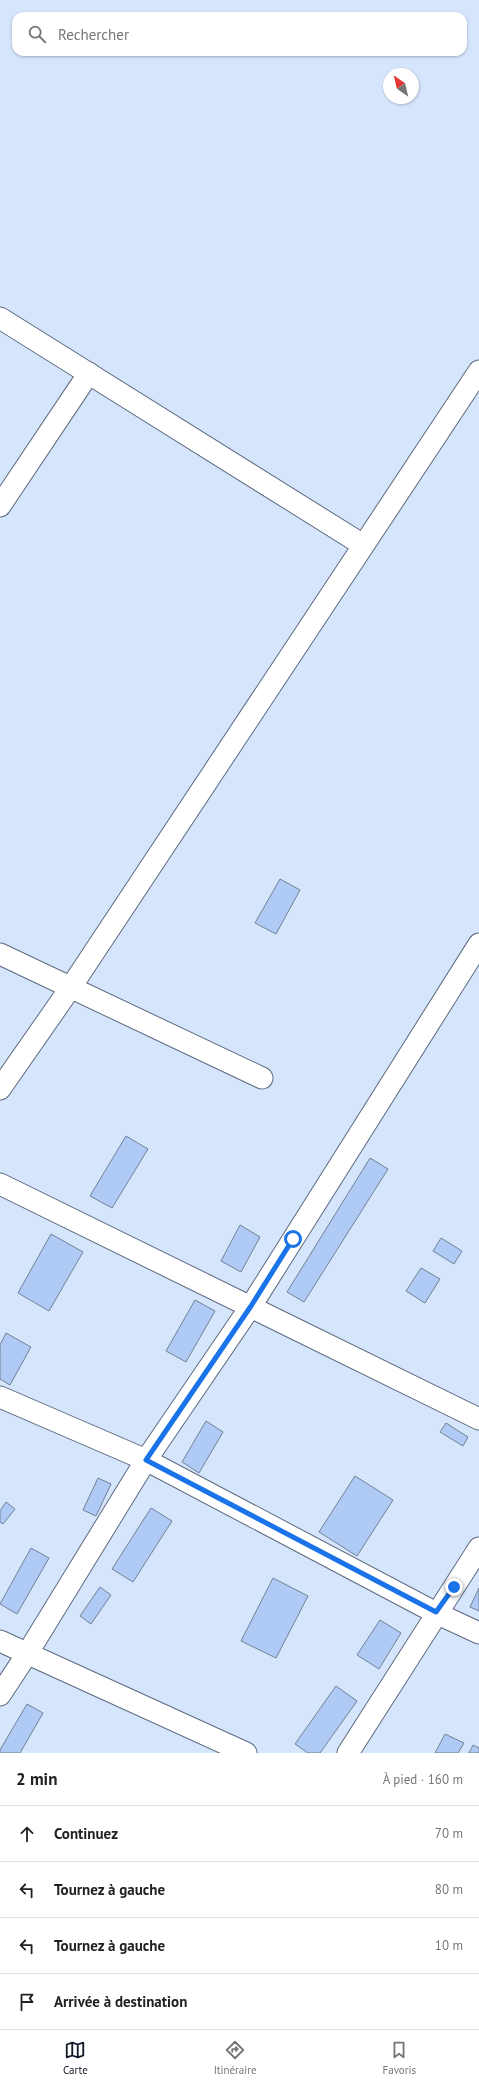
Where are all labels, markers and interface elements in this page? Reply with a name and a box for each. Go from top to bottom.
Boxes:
search box [12,12,467,56]
icon: search [26,23,48,45]
text: Rechercher [58,25,129,44]
north arrow [383,68,419,104]
route start [284,1230,302,1248]
route end [445,1578,463,1596]
text: 2 min [16,1768,57,1790]
text: À pied · 160 m [383,1771,463,1788]
icon: ahead [16,1823,38,1845]
text: Continuez [54,1824,118,1843]
text: 70 m [435,1825,463,1842]
icon: left [16,1879,38,1901]
text: Tournez à gauche [54,1880,165,1899]
text: 80 m [435,1881,463,1898]
icon: left [16,1935,38,1957]
text: Tournez à gauche [54,1936,165,1955]
text: 10 m [435,1937,463,1954]
icon: arrive [16,1991,38,2013]
text: Arrivée à destination [54,1992,187,2011]
tab: Carte [63,2039,88,2077]
tab: Itinéraire [214,2039,257,2077]
tab: Favoris [382,2039,416,2077]

